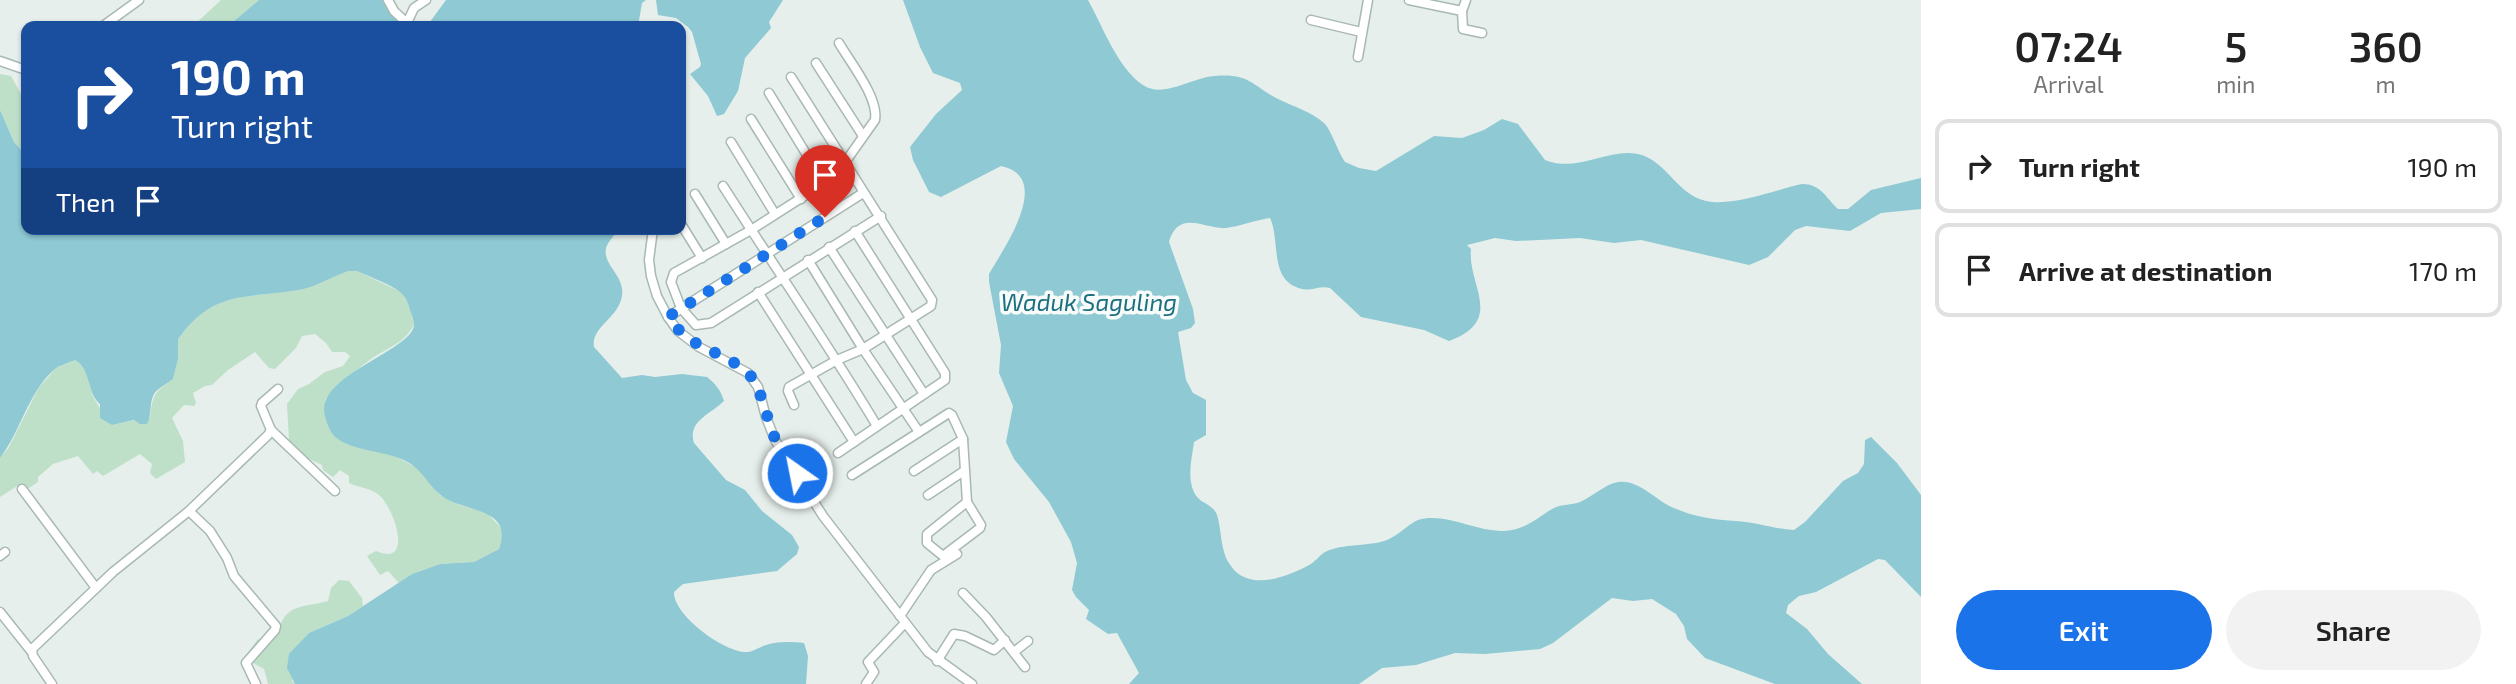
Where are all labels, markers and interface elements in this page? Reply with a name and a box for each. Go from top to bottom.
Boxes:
text: 07:24 [2014,20,2123,70]
text: 5 [2224,20,2247,70]
text: 360 [2349,20,2423,70]
text: 190 m [171,46,306,105]
icon: right [56,49,147,140]
text: Arrival [2034,70,2104,98]
text: min [2216,70,2255,98]
text: m [2376,70,2396,98]
text: Turn right [171,106,313,144]
pin [795,145,855,217]
icon: right [1960,147,1998,185]
text: Turn right [2019,151,2140,182]
text: 190 m [2408,151,2477,182]
icon: arrive [806,156,844,194]
icon: arrive [129,182,167,220]
text: Then [56,186,115,217]
icon: arrive [1960,251,1998,289]
text: Arrive at destination [2019,255,2272,286]
text: 170 m [2409,255,2477,286]
water label: Waduk Saguling [1001,287,1177,316]
position arrow [760,436,834,510]
button: Exit [1956,590,2212,670]
button: Share [2226,590,2481,670]

